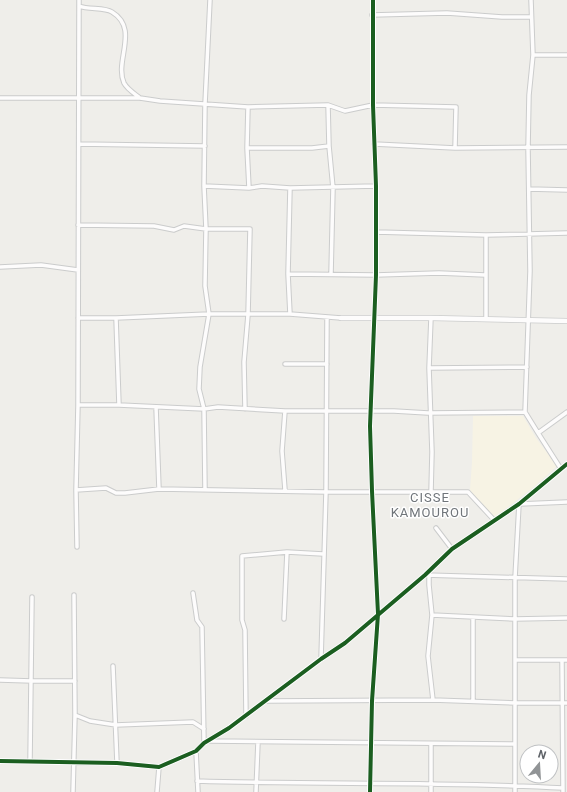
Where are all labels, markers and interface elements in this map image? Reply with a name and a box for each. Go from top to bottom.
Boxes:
district label: CISSE KAMOUROU [391,490,469,520]
north arrow [519,744,559,784]
text: N [536,748,548,762]

